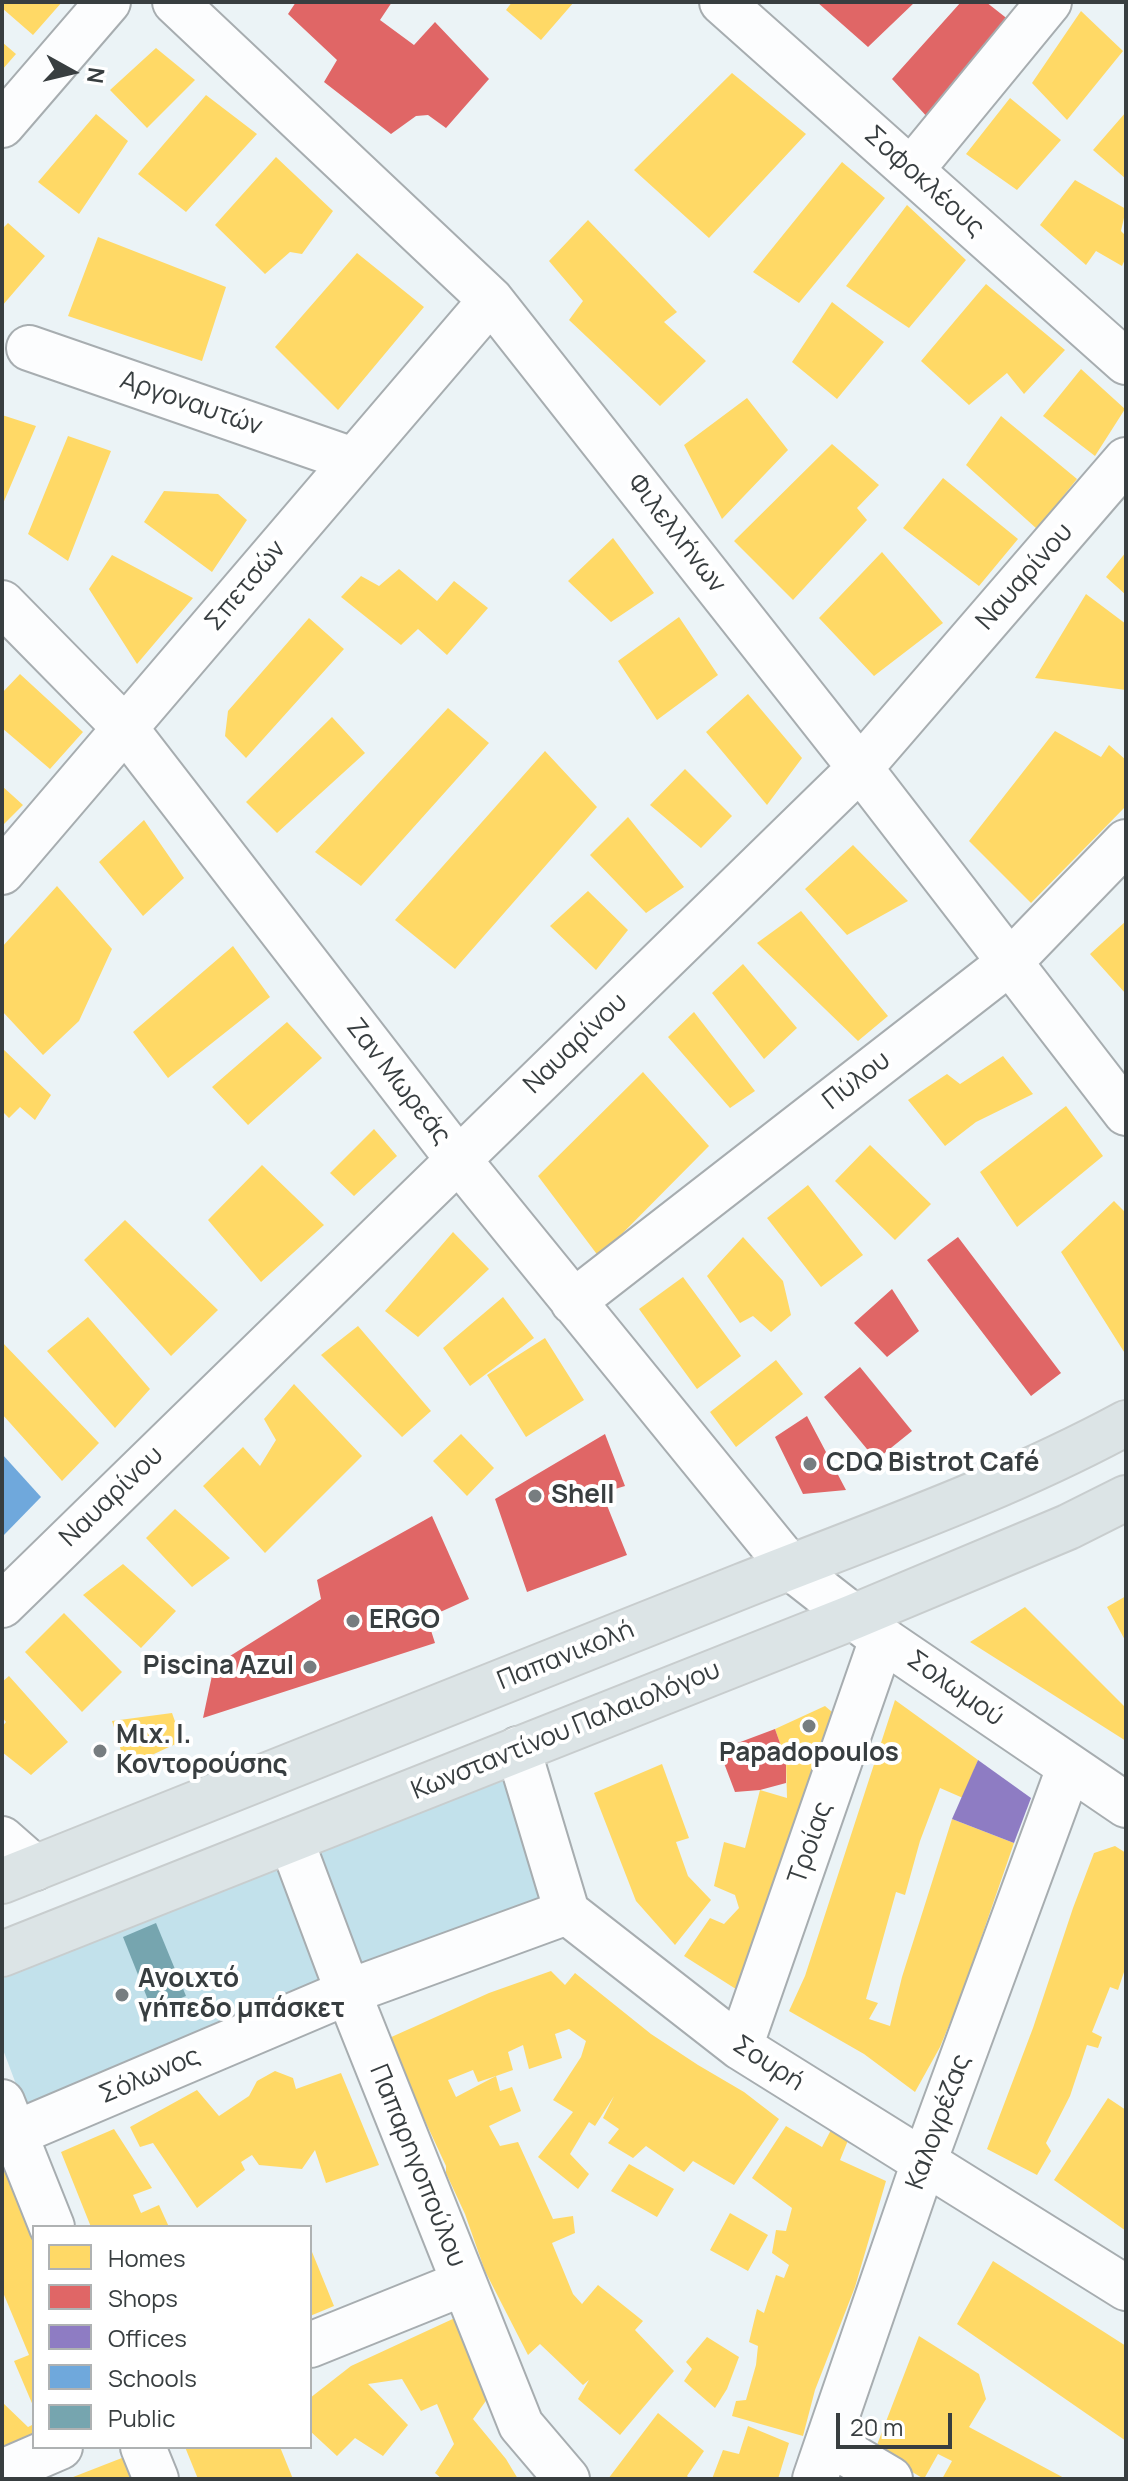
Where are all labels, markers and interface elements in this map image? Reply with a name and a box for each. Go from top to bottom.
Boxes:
north arrow [32,32,112,112]
text: N [80,65,112,85]
street label: Σοφοκλέους [858,120,990,244]
street label: Αργοναυτών [116,365,266,443]
street label: Φιλελλήνων [620,468,732,600]
street label: Ναυαρίνου [970,517,1080,637]
street label: Σπετσών [199,534,293,638]
street label: Ναυαρίνου [518,987,634,1101]
street label: Ζαν Μωρεάς [339,1013,457,1151]
street label: Πύλου [817,1045,897,1117]
street label: Ναυαρίνου [54,1440,170,1554]
place label: CDQ Bistrot Café [826,1448,1039,1480]
marker: CDQ Bistrot Café [801,1455,819,1473]
place label: Shell [551,1480,615,1512]
marker: Shell [526,1487,544,1505]
place label: ERGO [369,1605,440,1637]
marker: ERGO [344,1612,362,1630]
street label: Παπανικολή [493,1614,639,1698]
street label: Σολωμού [901,1645,1009,1733]
place label: Piscina Azul [143,1651,294,1683]
street label: Κωνσταντίνου Παλαιολόγου [407,1655,725,1807]
marker: Piscina Azul [301,1658,319,1676]
marker: Papadopoulos [800,1717,818,1735]
place label: Μιχ. Ι. Κοντορούσης [116,1720,287,1782]
place label: Papadopoulos [719,1738,899,1770]
marker: Μιχ. Ι. Κοντορούσης [91,1742,109,1760]
street label: Τροίας [782,1798,840,1888]
place label: Ανοιχτό γήπεδο μπάσκετ [138,1964,345,2026]
marker: Ανοιχτό γήπεδο μπάσκετ [113,1986,131,2004]
street label: Σουρή [727,2030,809,2098]
street label: Σόλωνος [95,2041,205,2111]
street label: Καλογρέζας [900,2050,978,2194]
street label: Παπαρηγοπούλου [362,2060,472,2272]
legend [32,2225,312,2449]
text: Homes [108,2241,186,2274]
text: Shops [108,2281,178,2314]
text: Offices [108,2321,187,2354]
text: Schools [108,2361,197,2394]
scale bar [840,2397,956,2447]
text: Public [108,2401,175,2434]
text: 20 m [850,2410,903,2443]

